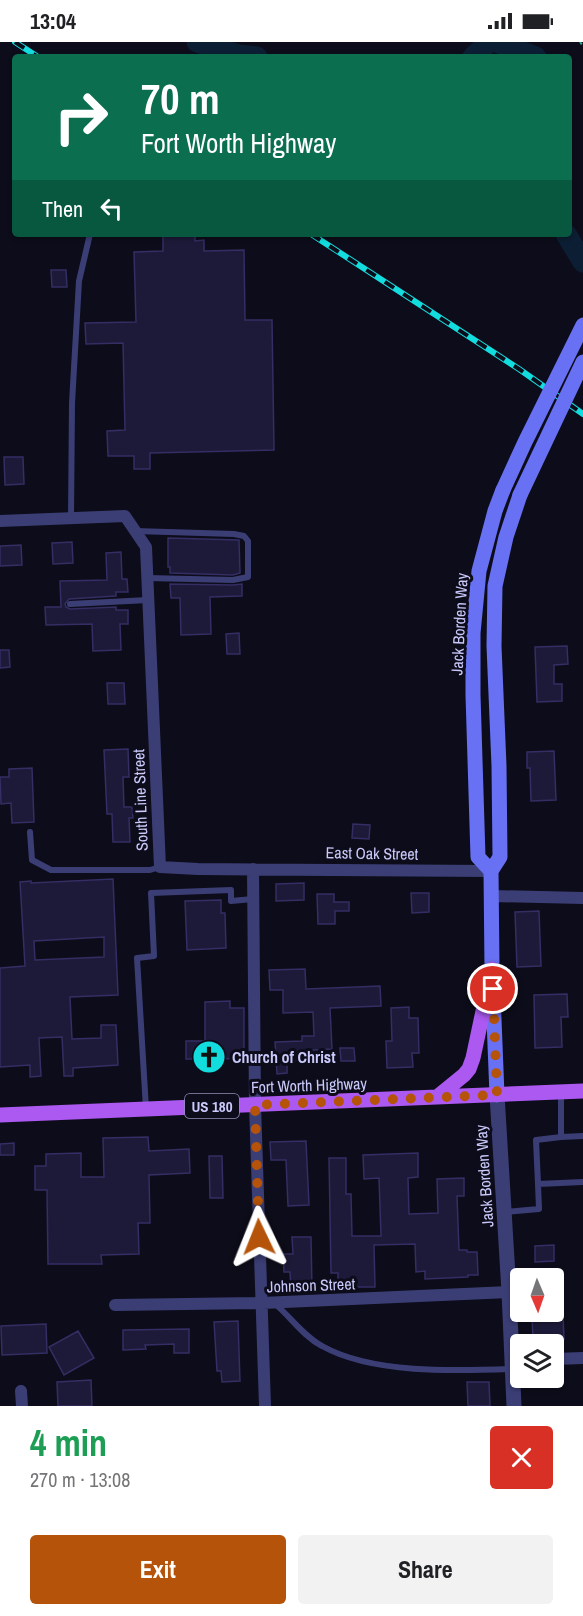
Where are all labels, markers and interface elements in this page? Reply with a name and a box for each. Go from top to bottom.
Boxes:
text: 13:04 [30,6,76,36]
text: 70 m [141,71,220,127]
icon: right [42,78,120,156]
text: Fort Worth Highway [141,125,336,161]
icon: left [95,192,128,225]
text: Then [42,194,83,224]
street label: Jack Borden Way [445,572,473,676]
street label: South Line Street [127,748,153,851]
street label: East Oak Street [326,841,419,865]
pin [467,963,518,1014]
icon: arrive [476,972,509,1005]
church icon: Church of Christ [191,1039,227,1075]
place label: Church of Christ [232,1046,336,1068]
street label: Fort Worth Highway [251,1072,368,1098]
road number: US 180 [185,1094,239,1118]
street label: Jack Borden Way [469,1124,499,1228]
position arrow [227,1205,291,1269]
north arrow [510,1268,564,1322]
map controls [510,1268,564,1388]
street label: Johnson Street [267,1272,356,1298]
button: layers [510,1334,564,1388]
text: 4 min [30,1419,107,1467]
button: close [490,1426,553,1489]
text: 270 m · 13:08 [30,1466,130,1493]
button: Exit [30,1535,286,1604]
button: Share [298,1535,553,1604]

